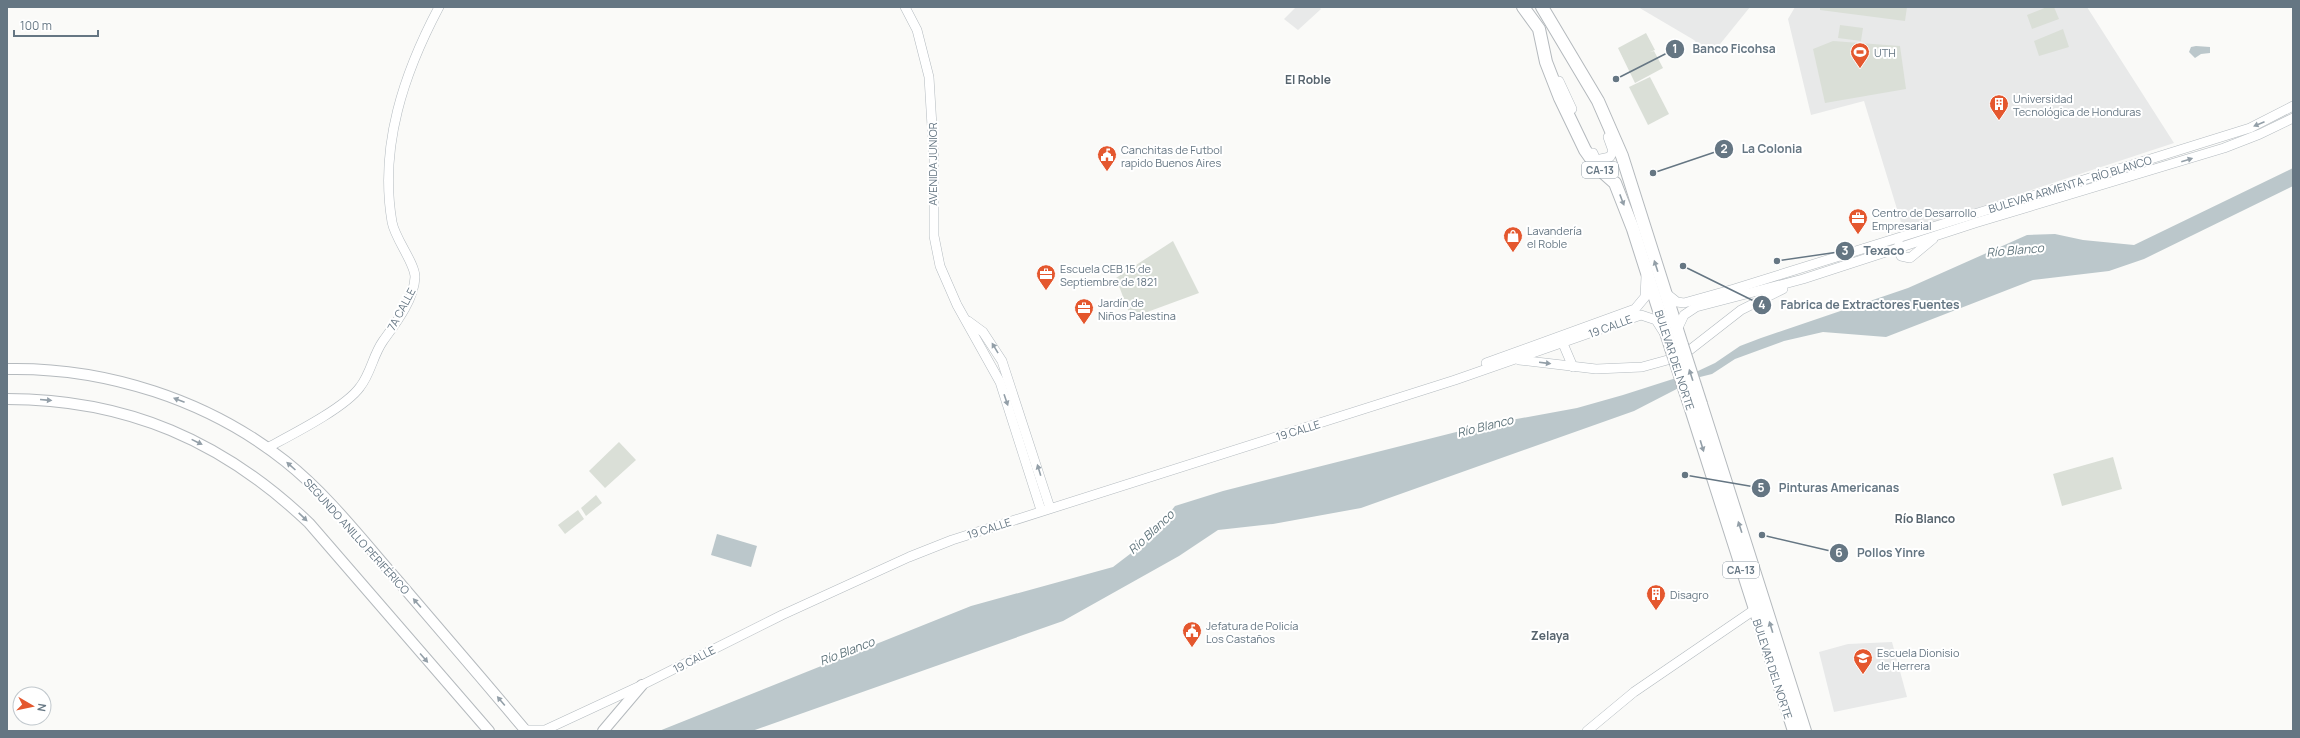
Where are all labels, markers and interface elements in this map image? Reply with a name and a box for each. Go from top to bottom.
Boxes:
scale bar [14,12,98,38]
text: 100 m [20,17,52,34]
callout: Banco Ficohsa [1665,37,1784,61]
text: 1 [1672,40,1678,57]
text: Banco Ficohsa [1692,40,1776,57]
sports icon: UTH [1849,41,1871,69]
place label: UTH [1874,45,1896,60]
district label: El Roble [1285,71,1331,88]
place label: Universidad Tecnológica de Honduras [2013,91,2141,119]
building icon: Universidad Tecnológica de Honduras [1988,93,2010,121]
one-way arrow [2253,121,2264,127]
street label: AVENIDA JUNIOR [925,122,940,206]
callout: La Colonia [1714,137,1811,161]
text: 2 [1720,140,1728,157]
text: La Colonia [1742,140,1802,157]
place label: Canchitas de Futbol rapido Buenos Aires [1121,142,1222,170]
public building icon: Canchitas de Futbol rapido Buenos Aires [1096,144,1118,172]
street label: BULEVAR ARMENTA - RÍO BLANCO [1987,152,2153,216]
one-way arrow [2181,157,2193,163]
road number: CA-13 [1582,162,1618,178]
one-way arrow [1619,194,1625,206]
place label: Centro de Desarrollo Empresarial [1872,205,1977,233]
office icon: Centro de Desarrollo Empresarial [1847,207,1869,235]
place label: Lavandería el Roble [1527,223,1582,251]
shop icon: Lavandería el Roble [1502,225,1524,253]
callout: Texaco [1835,239,1912,263]
water label: Río Blanco [1986,239,2045,261]
text: 3 [1842,242,1849,259]
text: Texaco [1864,242,1904,259]
one-way arrow [1653,260,1659,272]
place label: Escuela CEB 15 de Septiembre de 1821 [1060,261,1158,289]
office icon: Escuela CEB 15 de Septiembre de 1821 [1035,263,1057,291]
street label: 7A CALLE [383,285,419,333]
callout: Fabrica de Extractores Fuentes [1752,293,1967,317]
place label: Jardín de Niños Palestina [1098,295,1176,323]
text: 4 [1758,296,1766,313]
text: Fabrica de Extractores Fuentes [1781,296,1960,313]
office icon: Jardín de Niños Palestina [1073,297,1095,325]
street label: BULEVAR DEL NORTE [1652,308,1698,412]
street label: 19 CALLE [1586,311,1634,341]
one-way arrow [991,342,998,354]
one-way arrow [1538,360,1551,366]
one-way arrow [1688,368,1694,380]
one-way arrow [1004,394,1010,406]
one-way arrow [40,397,52,404]
one-way arrow [173,397,185,403]
water label: Río Blanco [1455,411,1516,441]
street label: 19 CALLE [1274,416,1322,444]
one-way arrow [192,439,203,445]
one-way arrow [1699,440,1705,452]
one-way arrow [286,461,296,471]
one-way arrow [1036,464,1042,476]
street label: SEGUNDO ANILLO PERIFÉRICO [301,475,413,597]
callout: Pinturas Americanas [1751,476,1907,500]
text: 5 [1757,479,1765,496]
text: Pinturas Americanas [1779,479,1900,496]
water label: Río Blanco [1124,506,1178,558]
district label: Río Blanco [1895,510,1955,527]
one-way arrow [298,512,308,522]
street label: 19 CALLE [965,514,1013,542]
one-way arrow [1737,521,1743,533]
callout: Pollos Yinre [1829,541,1933,565]
text: 6 [1835,544,1843,561]
text: Pollos Yinre [1857,544,1925,561]
road number: CA-13 [1723,562,1759,578]
building icon: Disagro [1645,583,1667,611]
place label: Disagro [1670,587,1709,602]
one-way arrow [412,597,421,608]
street label: BULEVAR DEL NORTE [1750,617,1796,721]
place label: Jefatura de Policía Los Castaños [1206,618,1298,646]
public building icon: Jefatura de Policía Los Castaños [1181,620,1203,648]
one-way arrow [1768,621,1774,633]
district label: Zelaya [1531,627,1569,644]
water label: Río Blanco [817,632,878,669]
street label: 19 CALLE [670,642,718,676]
place label: Escuela Dionisio de Herrera [1877,645,1960,673]
school or university icon: Escuela Dionisio de Herrera [1852,647,1874,675]
one-way arrow [419,653,429,663]
north arrow [12,686,52,726]
one-way arrow [497,696,506,707]
text: N [34,703,50,713]

